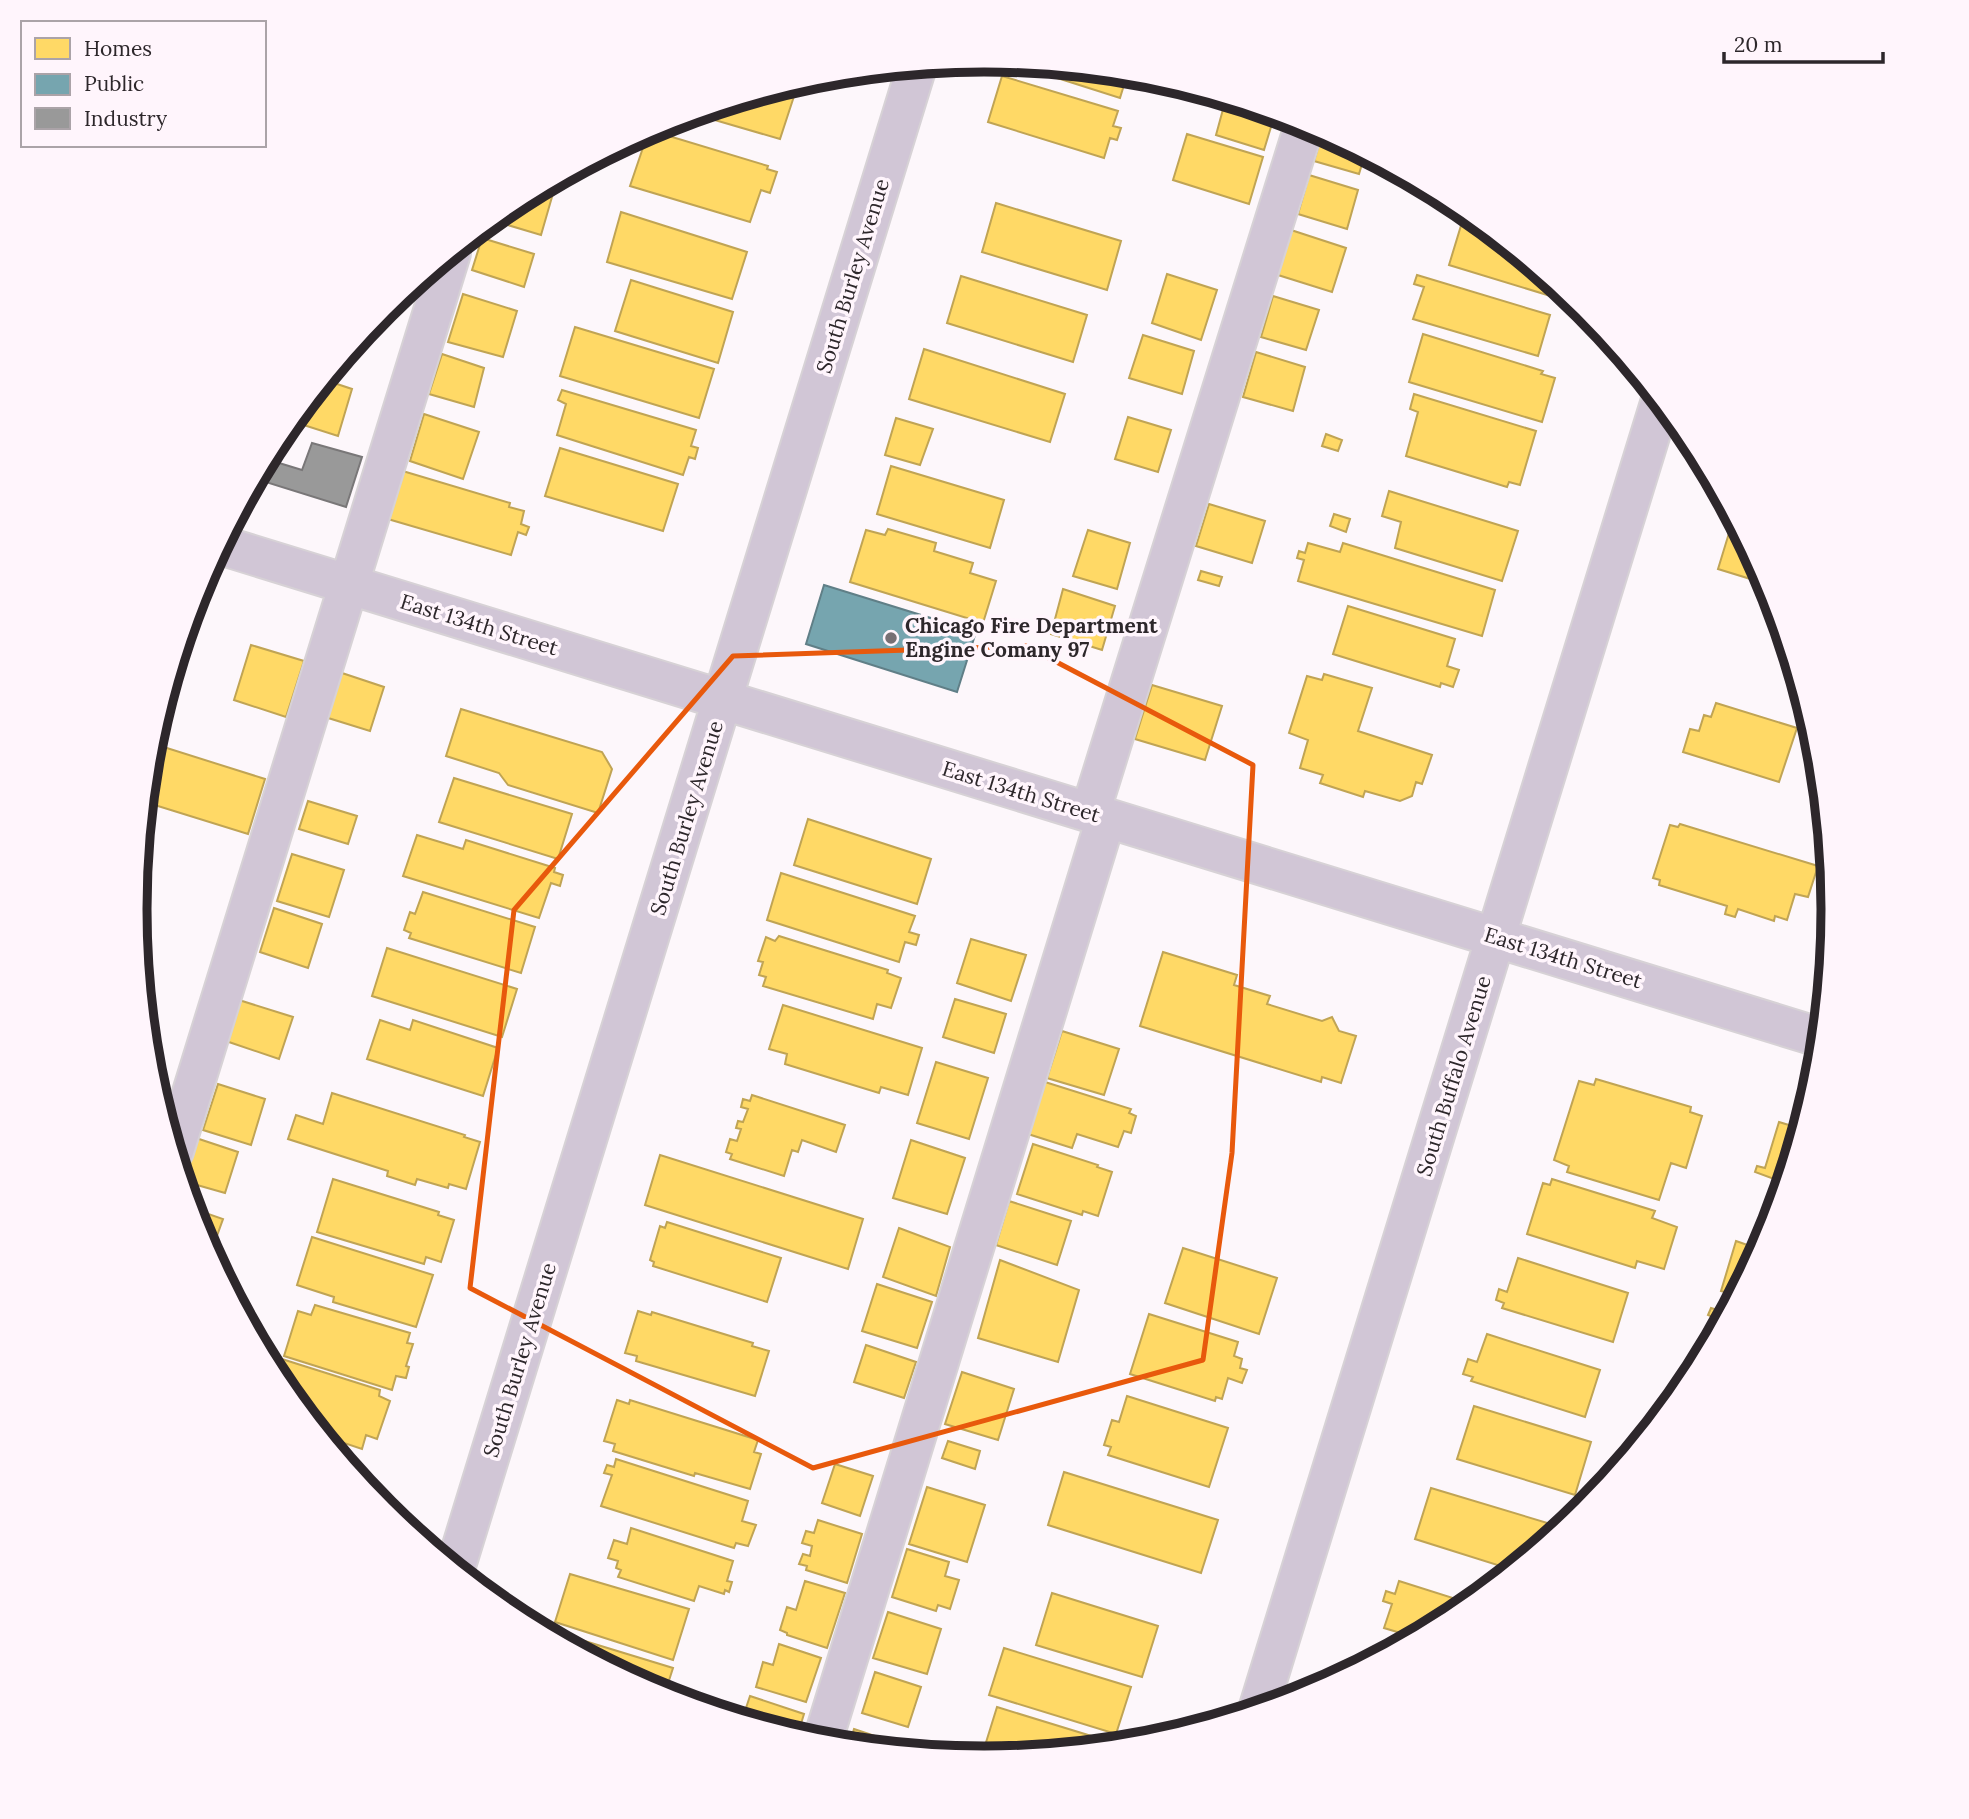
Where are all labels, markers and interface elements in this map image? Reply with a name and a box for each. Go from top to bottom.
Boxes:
legend [21,21,266,147]
scale bar [1724,21,1883,65]
text: 20 m [1734,31,1783,58]
text: Homes [84,35,152,62]
text: Public [84,70,144,97]
text: Industry [84,105,167,132]
street label: South Burley Avenue [810,175,895,377]
street label: East 134th Street [397,588,562,662]
place label: Chicago Fire Department Engine Comany 97 [905,612,1158,663]
marker: Chicago Fire Department Engine Comany 97 [883,630,899,646]
street label: South Burley Avenue [644,717,729,919]
street label: East 134th Street [939,755,1104,829]
street label: East 134th Street [1481,921,1646,995]
street label: South Buffalo Avenue [1410,972,1497,1179]
street label: South Burley Avenue [477,1259,562,1461]

